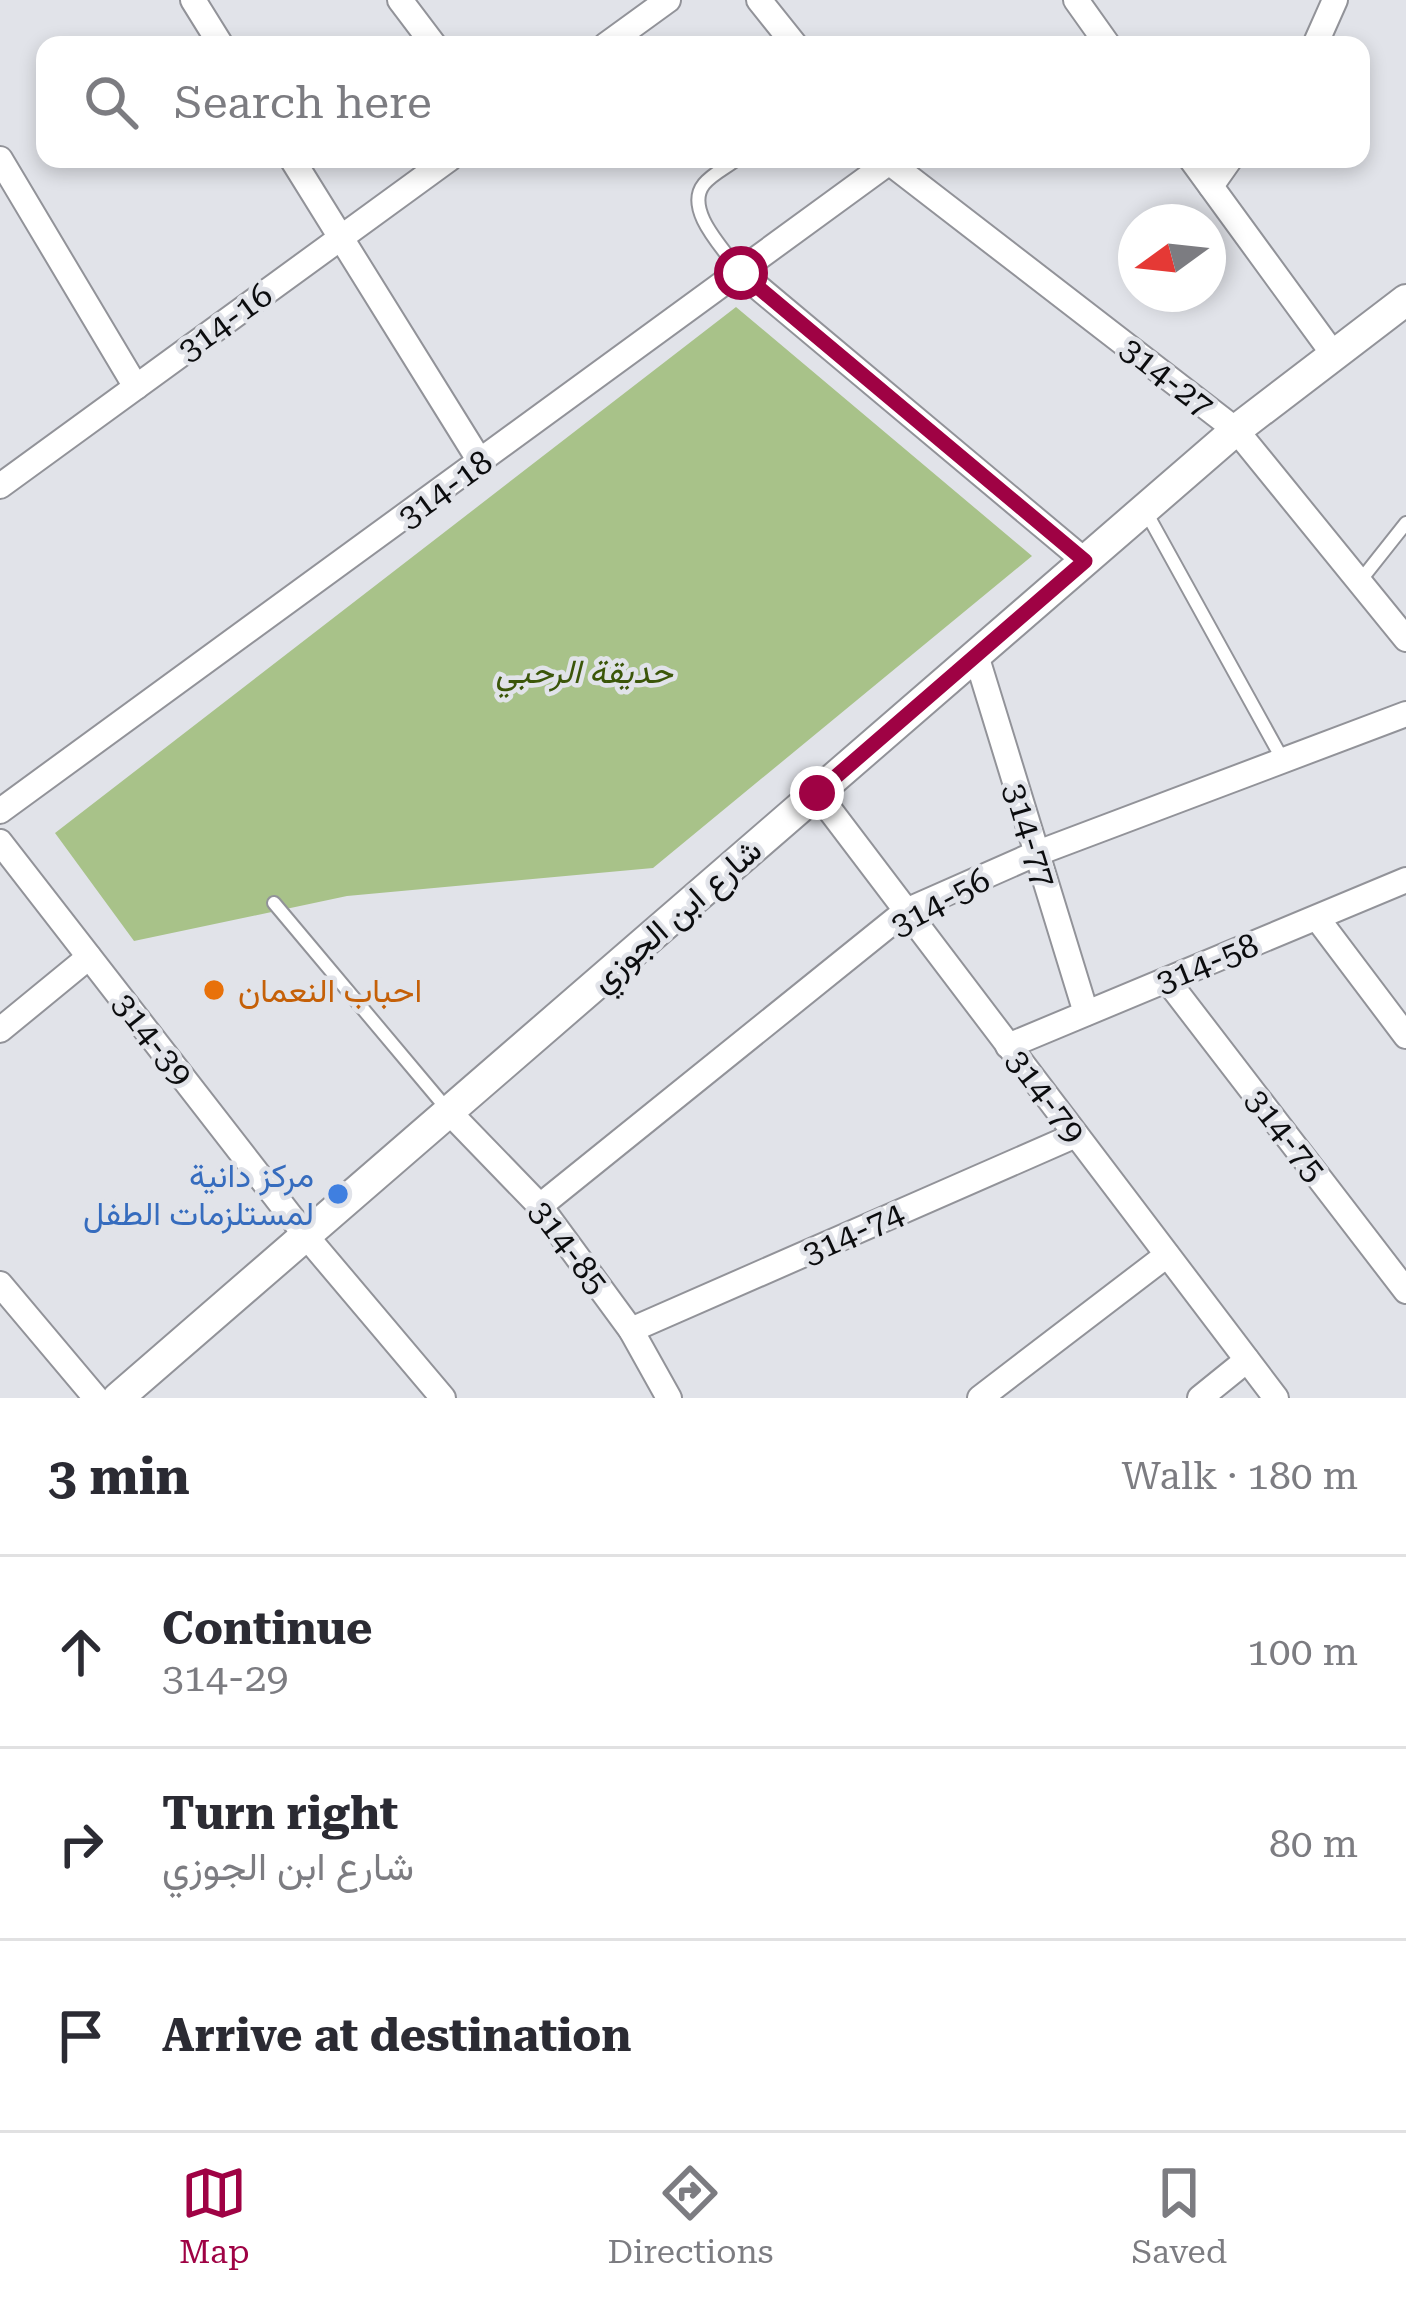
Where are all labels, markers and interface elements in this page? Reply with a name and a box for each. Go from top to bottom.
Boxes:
search box [36,36,1370,168]
icon: search [78,69,144,135]
text: Search here [174,76,432,129]
north arrow [1118,204,1226,312]
route start [714,246,768,300]
street label: 314-16 [170,275,280,369]
street label: 314-27 [1113,329,1221,425]
street label: 314-18 [390,442,500,536]
park label: حديقة الرحبي [495,652,673,698]
route end [790,766,844,820]
street label: 314-77 [996,778,1064,892]
street label: شارع ابن الجوزي [583,830,774,1005]
street label: 314-56 [884,860,996,944]
street label: 314-58 [1150,925,1264,1001]
place label: احباب النعمان [238,971,422,1010]
marker: احباب النعمان [201,977,227,1003]
street label: 314-39 [105,985,201,1093]
street label: 314-79 [998,1042,1094,1150]
street label: 314-75 [1238,1081,1334,1189]
place label: مركز دانية لمستلزمات الطفل [83,1156,314,1234]
marker: مركز دانية لمستلزمات الطفل [325,1181,351,1207]
street label: 314-85 [521,1193,617,1301]
street label: 314-74 [796,1193,910,1273]
text: 3 min [48,1447,190,1506]
text: Walk · 180 m [1122,1453,1358,1499]
text: Continue [162,1602,373,1655]
icon: ahead [48,1619,114,1685]
text: 100 m [1247,1629,1358,1675]
text: 314-29 [162,1655,288,1701]
text: Turn right [162,1787,398,1840]
icon: right [48,1811,114,1877]
text: 80 m [1269,1821,1358,1867]
text: شارع ابن الجوزي [162,1844,414,1890]
icon: arrive [48,2003,114,2069]
text: Arrive at destination [162,2009,631,2062]
tab: Map [179,2160,250,2271]
tab: Directions [607,2160,773,2271]
tab: Saved [1131,2160,1227,2271]

